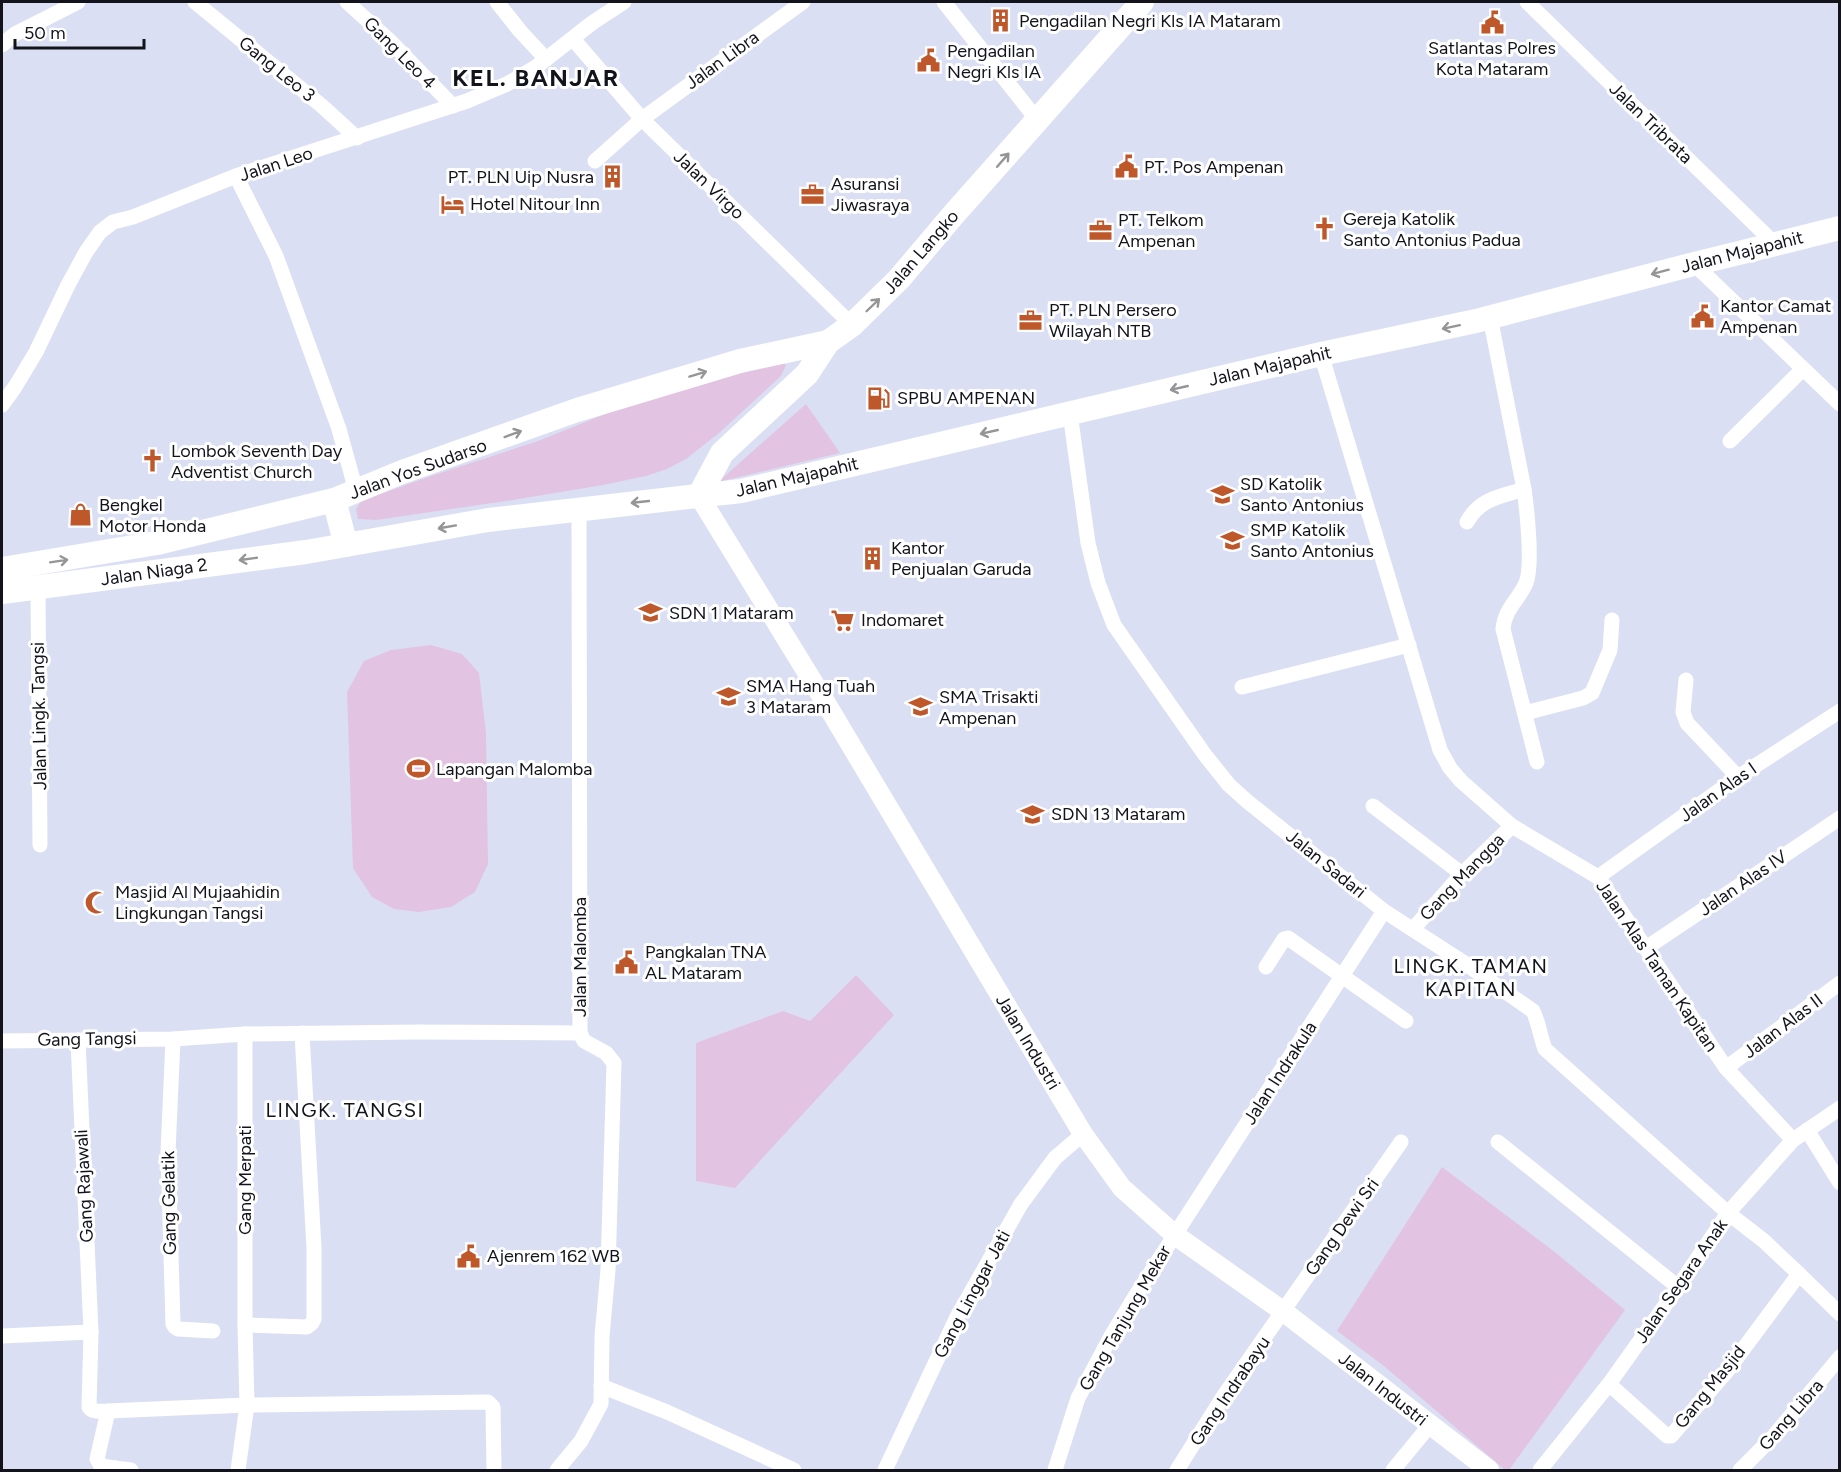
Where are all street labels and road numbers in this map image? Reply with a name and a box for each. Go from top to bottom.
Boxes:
street label: Gang Leo 4 [359,12,441,94]
street label: Jalan Libra [681,26,763,94]
street label: Gang Leo 3 [234,32,320,106]
street label: Jalan Tribrata [1605,78,1697,168]
street label: Jalan Leo [237,142,315,186]
street label: Jalan Virgo [669,146,749,224]
street label: Jalan Langko [879,205,963,299]
street label: Jalan Majapahit [1679,226,1806,278]
street label: Jalan Majapahit [1206,341,1334,391]
street label: Jalan Yos Sudarso [346,434,490,504]
street label: Jalan Majapahit [733,452,861,502]
street label: Jalan Niaga 2 [99,554,209,590]
street label: Jalan Lingk. Tangsi [27,642,51,790]
street label: Jalan Alas I [1675,757,1761,827]
street label: Jalan Sadari [1282,825,1370,903]
street label: Gang Mangga [1415,829,1509,925]
street label: Jalan Alas IV [1695,845,1792,921]
street label: Jalan Alas Taman Kapitan [1591,876,1723,1056]
street label: Jalan Malomba [569,897,591,1017]
street label: Jalan Alas II [1739,989,1827,1063]
street label: Jalan Industri [991,990,1065,1094]
street label: Jalan Indrakula [1238,1017,1322,1129]
street label: Gang Tangsi [37,1027,137,1051]
street label: Gang Merpati [234,1125,256,1235]
street label: Gang Rajawali [70,1129,98,1243]
street label: Gang Gelatik [157,1150,181,1255]
street label: Gang Dewi Sri [1300,1174,1384,1280]
street label: Jalan Segara Anak [1630,1214,1732,1347]
street label: Gang Linggar Jati [929,1226,1015,1362]
street label: Gang Tanjung Mekar [1074,1241,1176,1395]
street label: Gang Indrabayu [1185,1332,1275,1450]
street label: Gang Masjid [1670,1341,1750,1433]
street label: Jalan Industri [1334,1347,1432,1431]
street label: Gang Libra [1754,1375,1828,1455]

